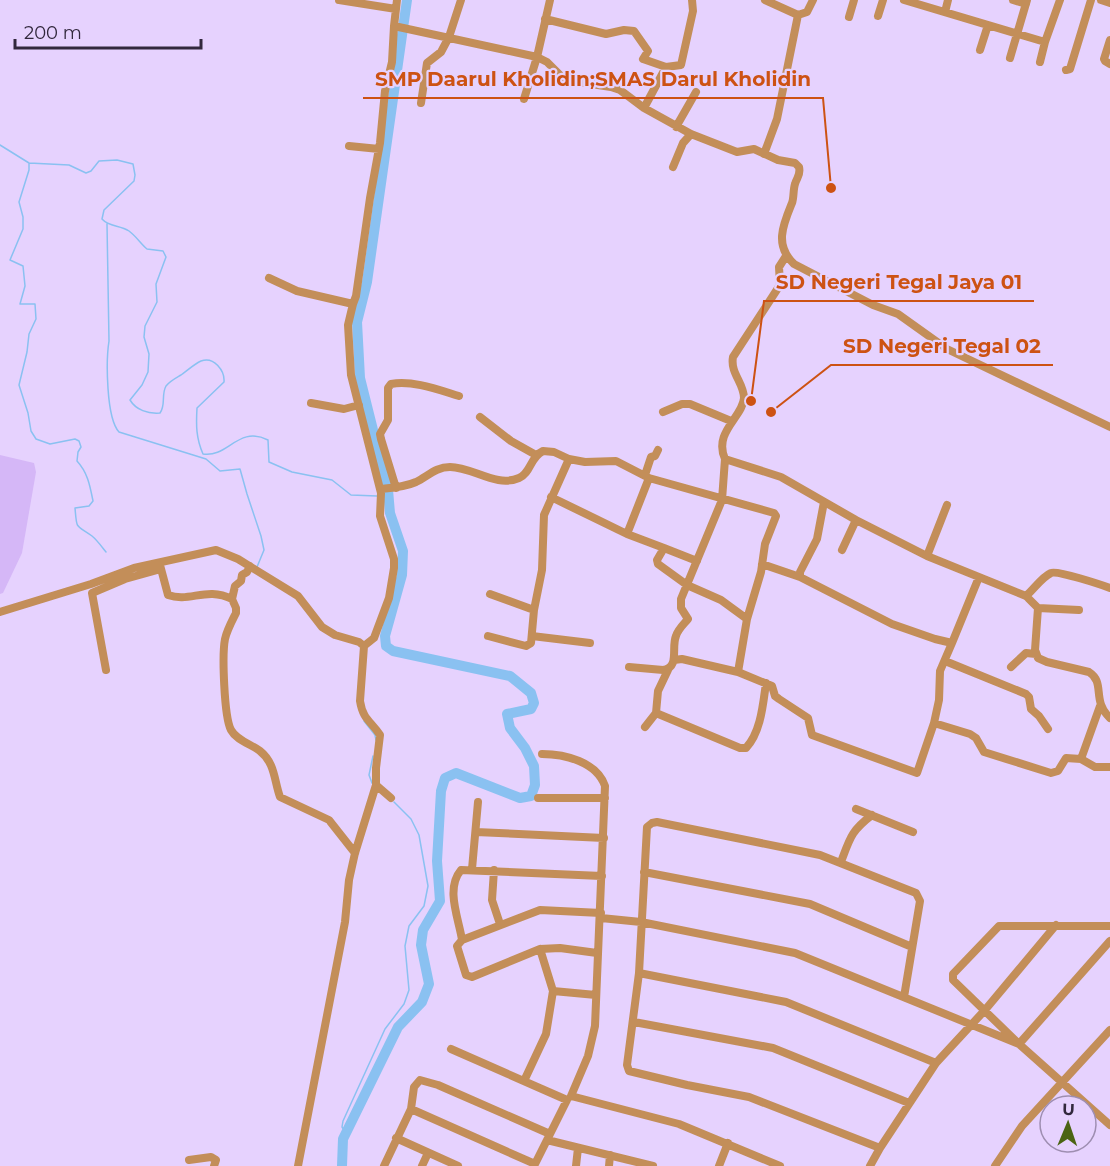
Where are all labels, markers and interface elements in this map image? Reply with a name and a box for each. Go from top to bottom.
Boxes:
scale bar [15,12,201,50]
text: 200 m [24,22,82,44]
callout: SMP Daarul Kholidin;SMAS Darul Kholidin [363,60,823,98]
text: SMP Daarul Kholidin;SMAS Darul Kholidin [375,67,811,91]
callout: SD Negeri Tegal Jaya 01 [764,263,1034,301]
text: SD Negeri Tegal Jaya 01 [776,270,1022,294]
callout: SD Negeri Tegal 02 [831,327,1053,365]
text: SD Negeri Tegal 02 [843,334,1041,358]
north arrow [1038,1094,1098,1154]
text: U [1062,1100,1075,1119]

